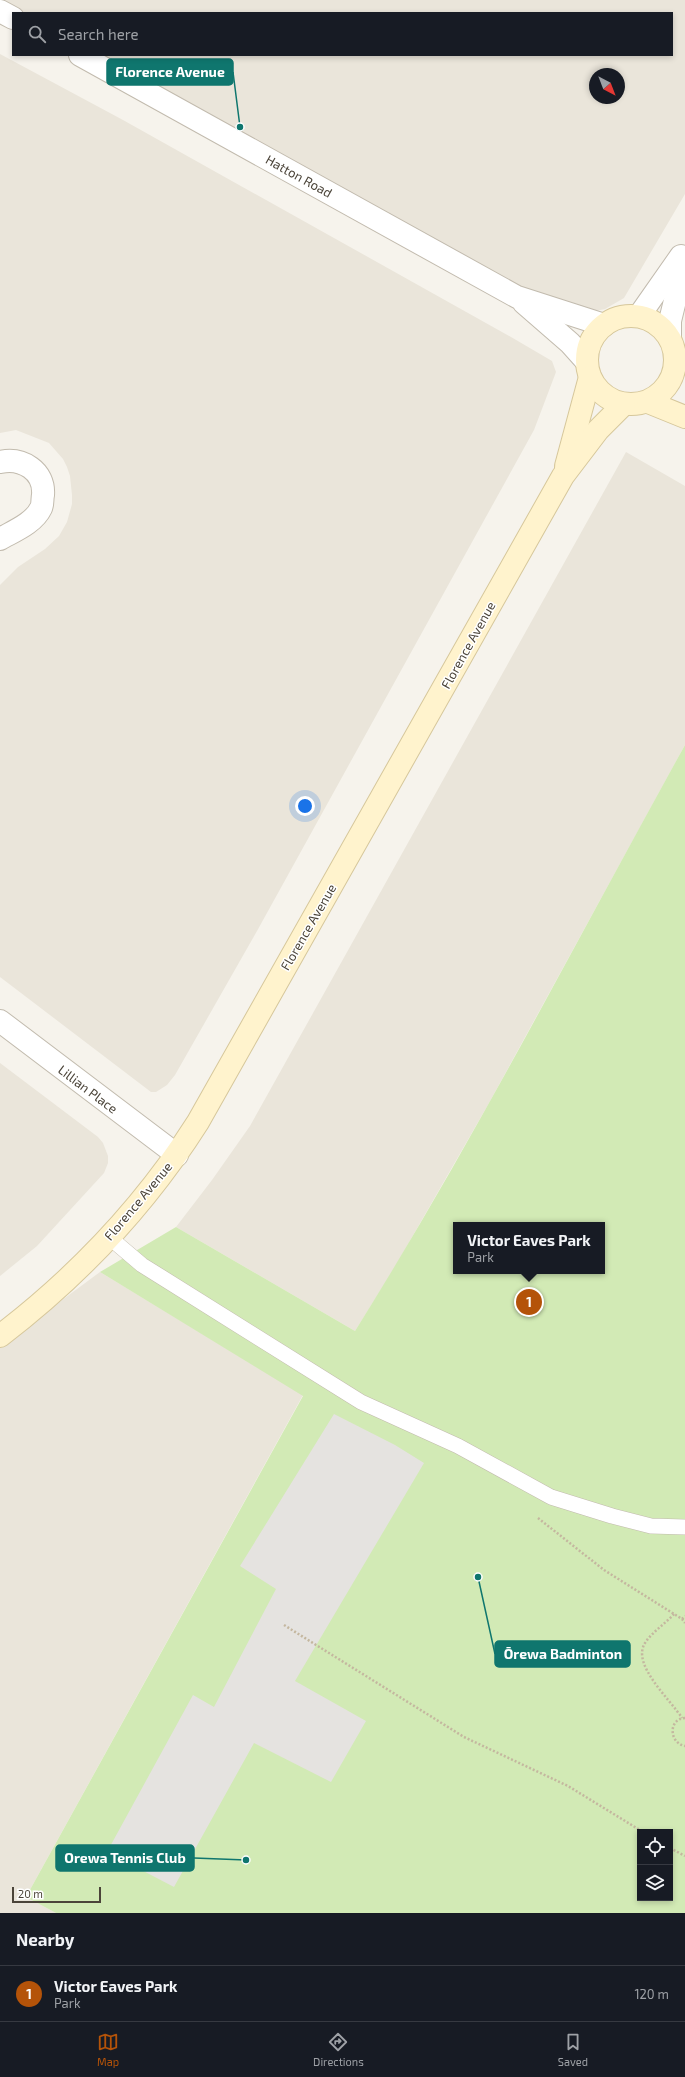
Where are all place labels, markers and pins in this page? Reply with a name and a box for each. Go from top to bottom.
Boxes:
callout: Florence Avenue [107,59,233,85]
pin: 1 [516,1287,542,1317]
callout: Ōrewa Badminton [495,1641,630,1667]
callout: Orewa Tennis Club [56,1845,194,1871]

